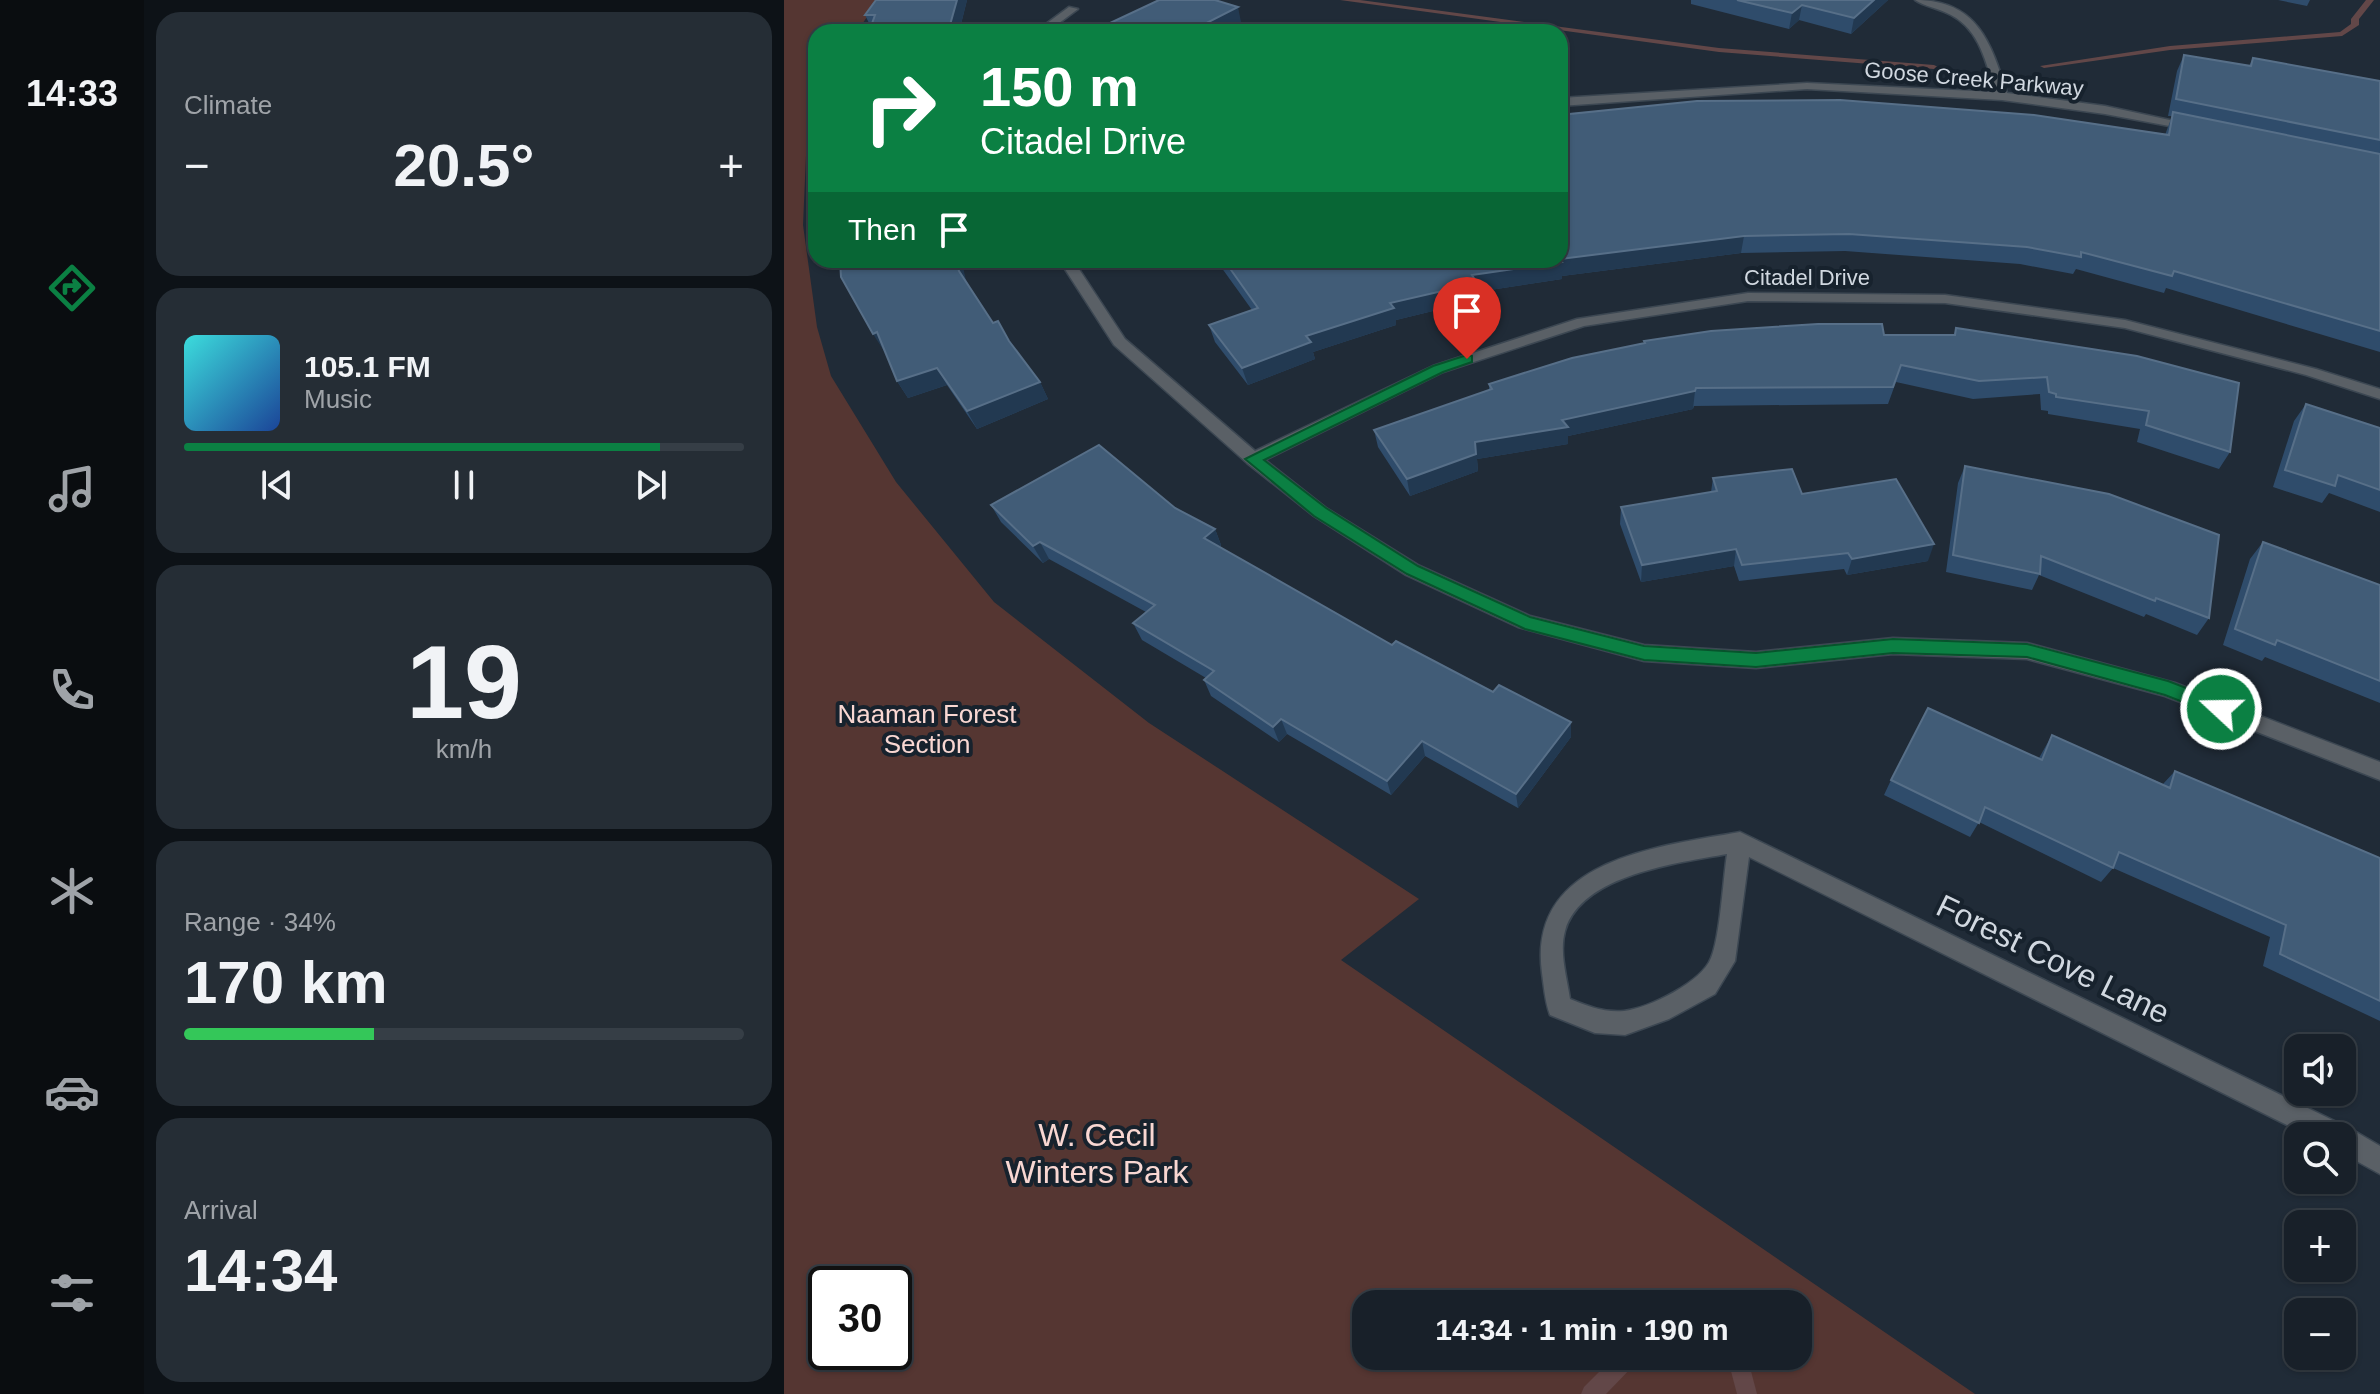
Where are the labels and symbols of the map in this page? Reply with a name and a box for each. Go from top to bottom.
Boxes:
street label: Goose Creek Parkway [1863,57,2085,101]
street label: Citadel Drive [1744,265,1870,290]
pin [1433,277,1501,359]
position arrow [2179,667,2263,751]
park label: Naaman Forest Section [837,699,1017,759]
street label: Forest Cove Lane [1931,887,2175,1031]
park label: W. Cecil Winters Park [1005,1117,1190,1190]
speed limit sign: 30 [808,1266,912,1370]

